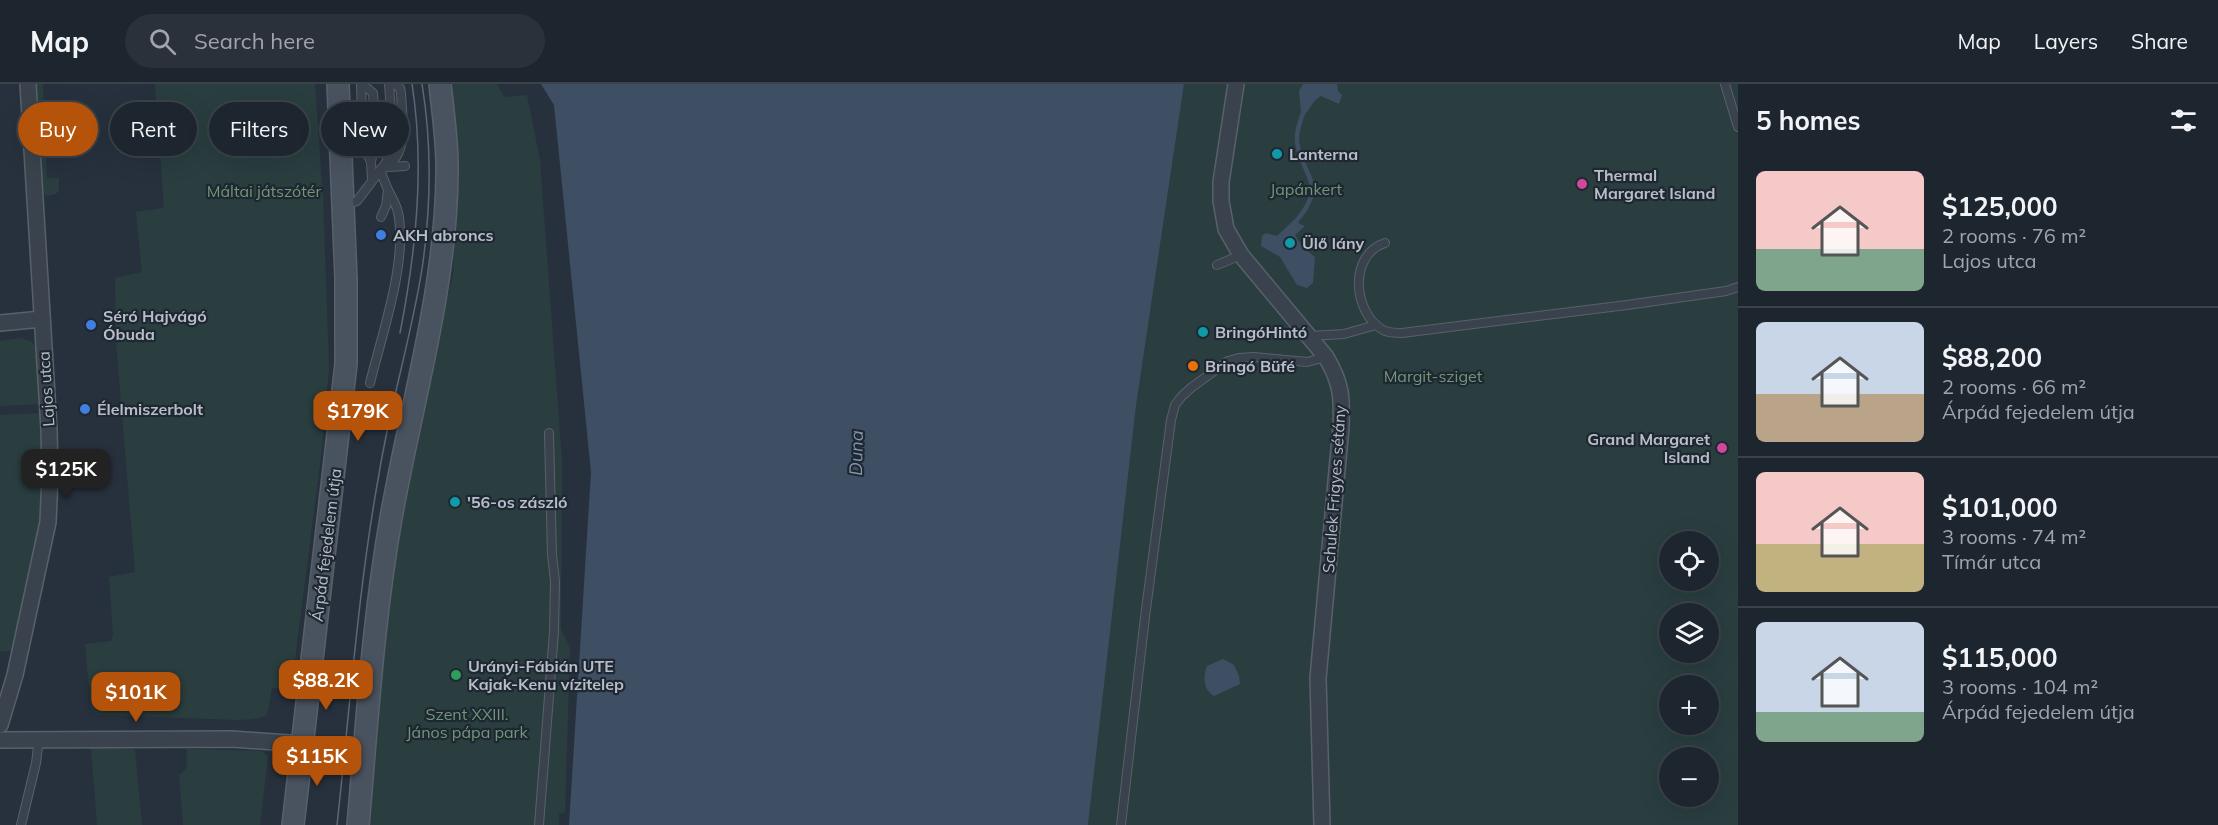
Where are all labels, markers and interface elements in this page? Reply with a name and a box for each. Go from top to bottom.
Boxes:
search box [125,14,545,68]
text: Map [30,24,89,59]
icon: search [146,25,179,58]
text: Search here [194,27,315,55]
text: Map [1958,28,2001,54]
text: Layers [2034,28,2098,54]
text: Share [2131,28,2188,54]
chip: Buy [18,102,98,156]
chip: Rent [110,102,197,156]
chip: Filters [209,102,309,156]
chip: New [321,102,409,156]
text: 5 homes [1756,104,1860,137]
icon: filters [2167,104,2200,137]
place label: Lanterna [1289,144,1358,164]
marker: Lanterna [1270,147,1284,161]
place label: Thermal Margaret Island [1594,165,1715,203]
marker: Thermal Margaret Island [1575,177,1589,191]
park label: Japánkert [1270,179,1342,199]
park label: Máltai játszótér [207,181,321,201]
text: $125,000 [1942,190,2058,223]
icon: home [1804,195,1876,267]
text: 2 rooms · 76 m² [1942,223,2086,248]
place label: AKH abroncs [393,225,494,245]
marker: AKH abroncs [374,228,388,242]
place label: Ülő lány [1302,233,1365,253]
marker: Ülő lány [1283,236,1297,250]
text: Lajos utca [1942,248,2036,273]
place label: Séró Hajvágó Óbuda [103,306,207,344]
marker: Séró Hajvágó Óbuda [84,318,98,332]
place label: BringóHintó [1215,322,1307,342]
marker: BringóHintó [1196,325,1210,339]
text: $88,200 [1942,341,2042,374]
icon: home [1804,346,1876,418]
street label: Lajos utca [33,351,59,427]
place label: Bringó Büfé [1205,356,1295,376]
marker: Bringó Büfé [1186,359,1200,373]
park label: Margit-sziget [1384,366,1483,386]
text: 2 rooms · 66 m² [1942,374,2086,399]
pin: $179K [316,391,400,442]
text: $179K [327,398,389,423]
place label: Élelmiszerbolt [97,399,203,419]
text: Árpád fejedelem útja [1942,399,2135,424]
marker: Élelmiszerbolt [78,402,92,416]
street label: Schulek Frigyes sétány [1318,404,1350,574]
place label: Grand Margaret Island [1587,429,1710,467]
water label: Duna [844,430,868,476]
marker: Grand Margaret Island [1715,441,1729,455]
pin: $125K [24,449,108,500]
text: $125K [35,456,97,481]
street label: Árpád fejedelem útja [307,467,345,623]
text: $101,000 [1942,491,2058,524]
place label: '56-os zászló [467,492,568,512]
marker: '56-os zászló [448,495,462,509]
icon: home [1804,496,1876,568]
text: 3 rooms · 74 m² [1942,524,2086,549]
map controls [1659,531,1719,807]
button: locate [1659,531,1719,591]
text: Tímár utca [1942,549,2041,574]
button: layers [1659,603,1719,663]
text: $115,000 [1942,641,2058,674]
icon: home [1804,646,1876,718]
place label: Urányi-Fábián UTE Kajak-Kenu vízitelep [468,656,624,694]
pin: $88.2K [277,660,375,711]
text: $88.2K [293,667,359,692]
marker: Urányi-Fábián UTE Kajak-Kenu vízitelep [449,668,463,682]
pin: $101K [94,672,178,723]
text: 3 rooms · 104 m² [1942,674,2098,699]
button: + [1659,675,1719,735]
text: $101K [105,679,167,704]
text: Árpád fejedelem útja [1942,699,2135,724]
park label: Szent XXIII. János pápa park [406,704,528,742]
pin: $115K [275,736,359,787]
text: $115K [286,743,348,768]
button: − [1659,747,1719,807]

